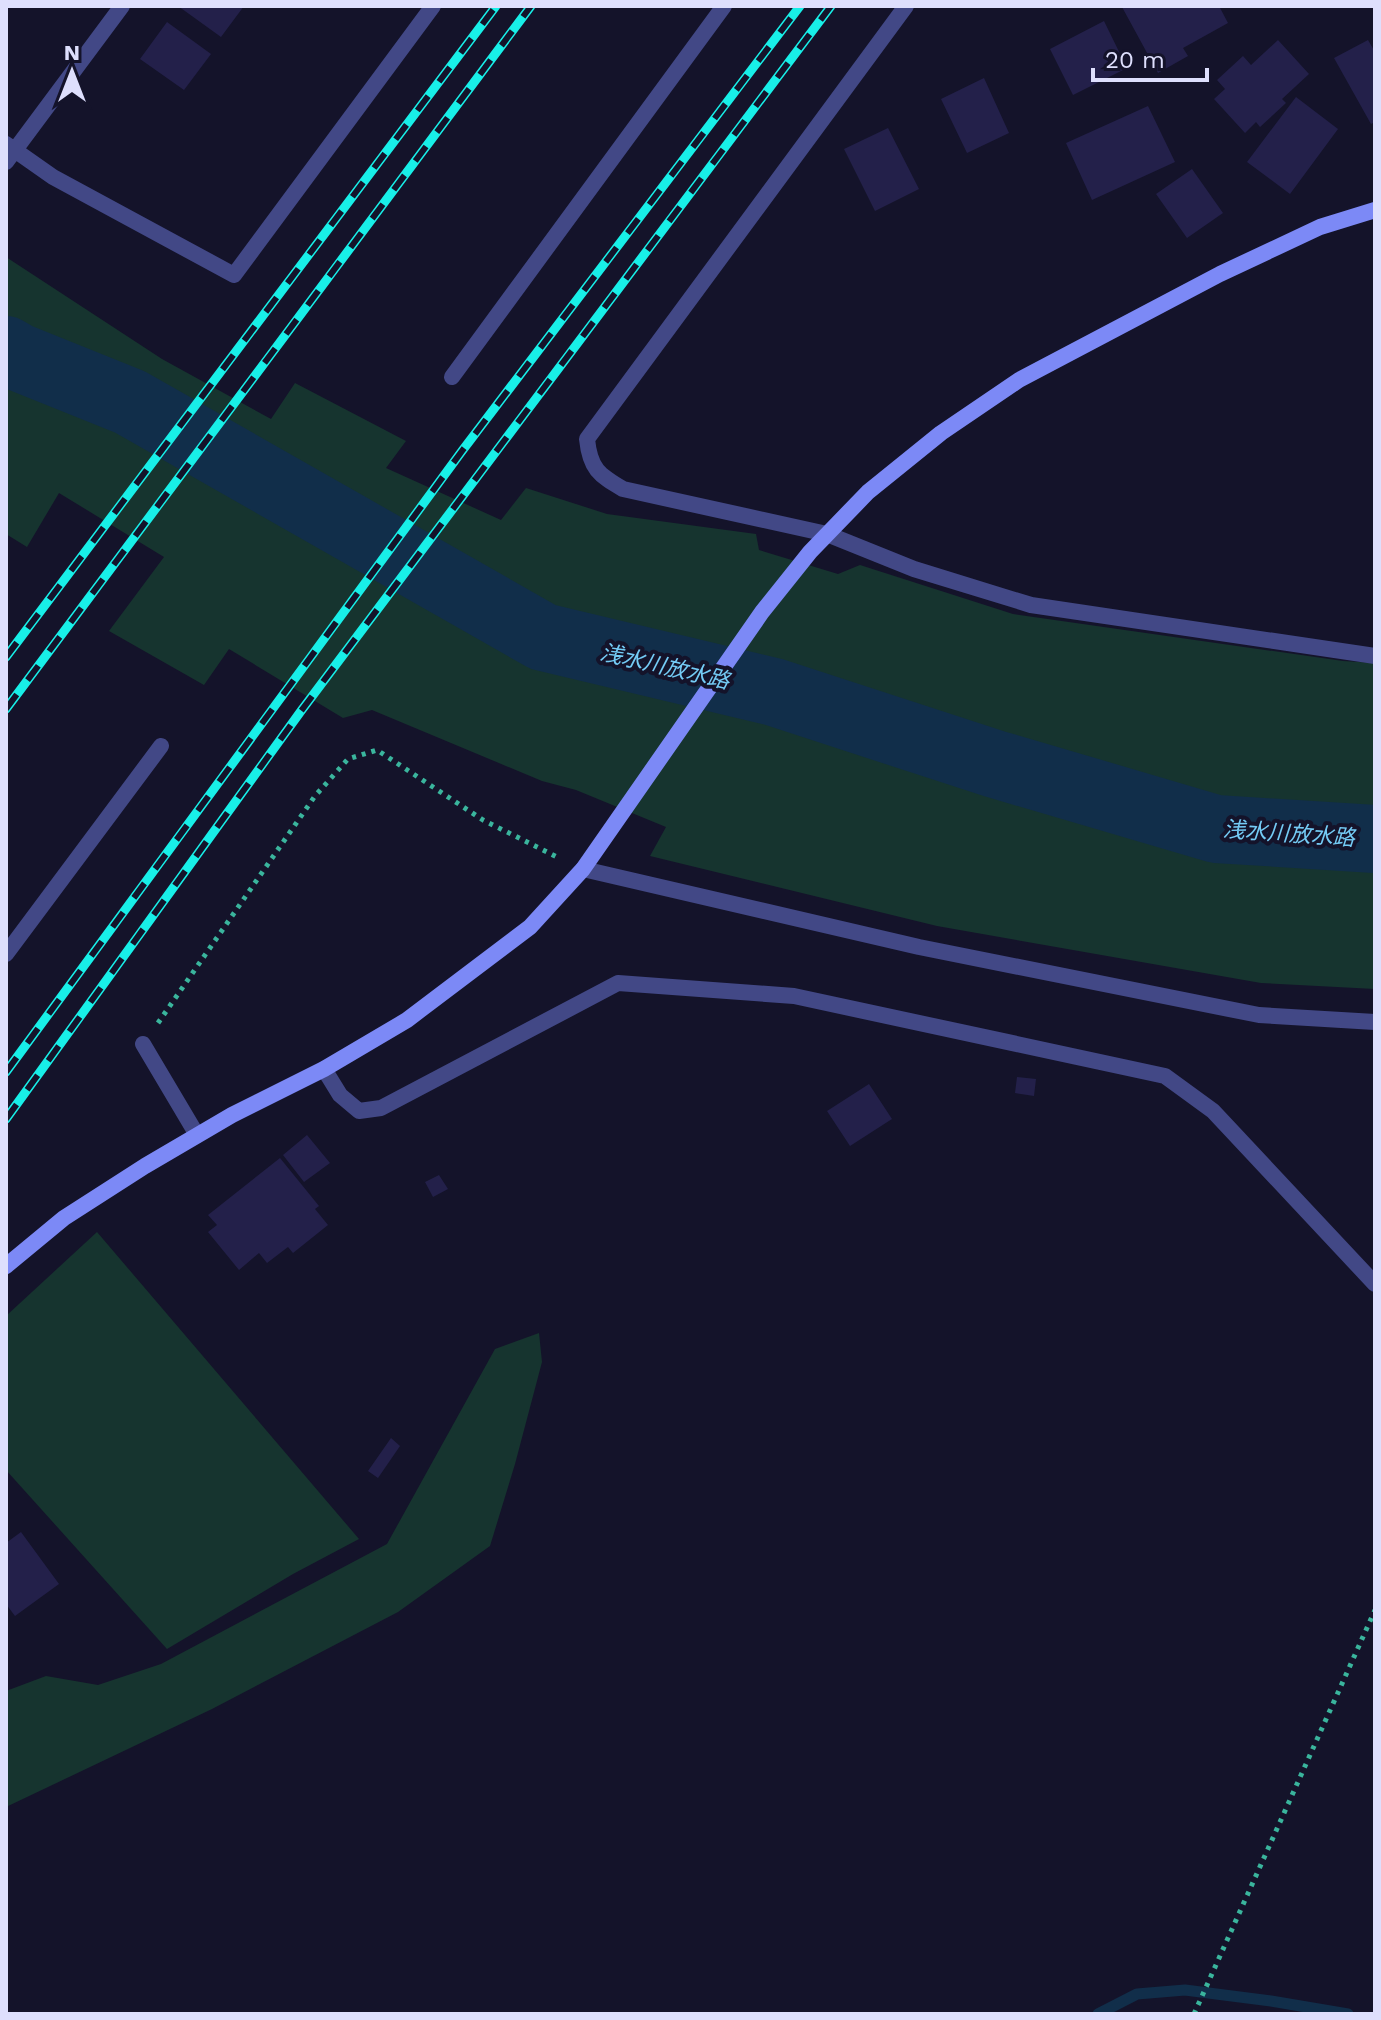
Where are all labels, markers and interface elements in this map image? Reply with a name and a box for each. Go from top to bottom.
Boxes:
north arrow [32,32,112,112]
scale bar [1093,32,1207,82]
text: N [64,40,80,65]
text: 20 m [1105,46,1165,74]
water label: 浅水川放水路 [598,639,734,694]
water label: 浅水川放水路 [1222,816,1358,851]

